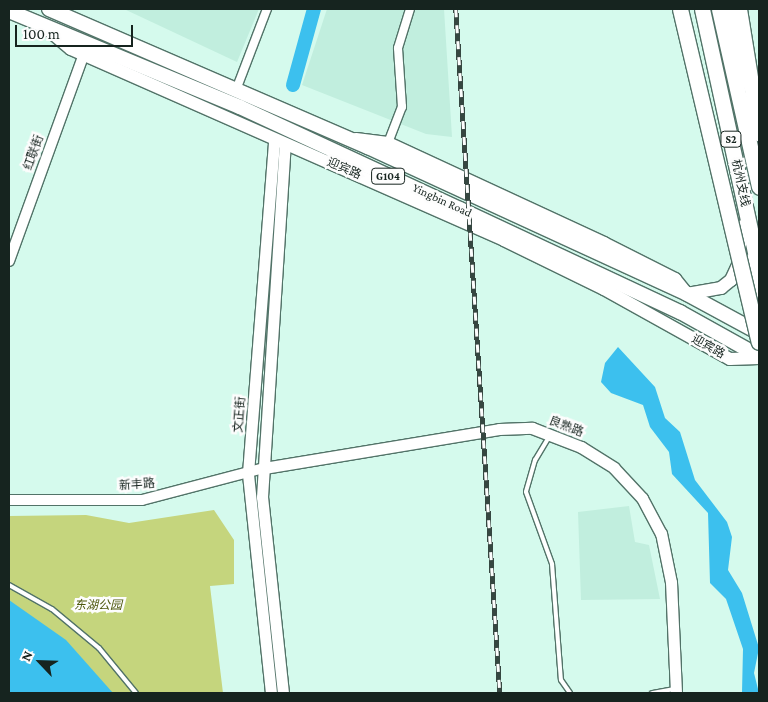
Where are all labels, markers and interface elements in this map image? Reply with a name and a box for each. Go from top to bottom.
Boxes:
scale bar [18,15,135,47]
text: 100 m [23,26,60,42]
road number: S2 [720,130,742,148]
street label: 红联街 [21,134,47,172]
street label: 迎宾路 [325,155,363,183]
street label: 杭州支线 [728,158,752,208]
road number: G104 [370,168,406,185]
street label: Yingbin Road [410,181,474,221]
street label: 迎宾路 [689,332,727,362]
street label: 文正街 [231,396,249,434]
street label: 良熟路 [547,414,585,440]
street label: 新丰路 [119,477,155,493]
park label: 东湖公园 [74,599,122,613]
north arrow [15,637,65,687]
text: N [17,648,36,664]

